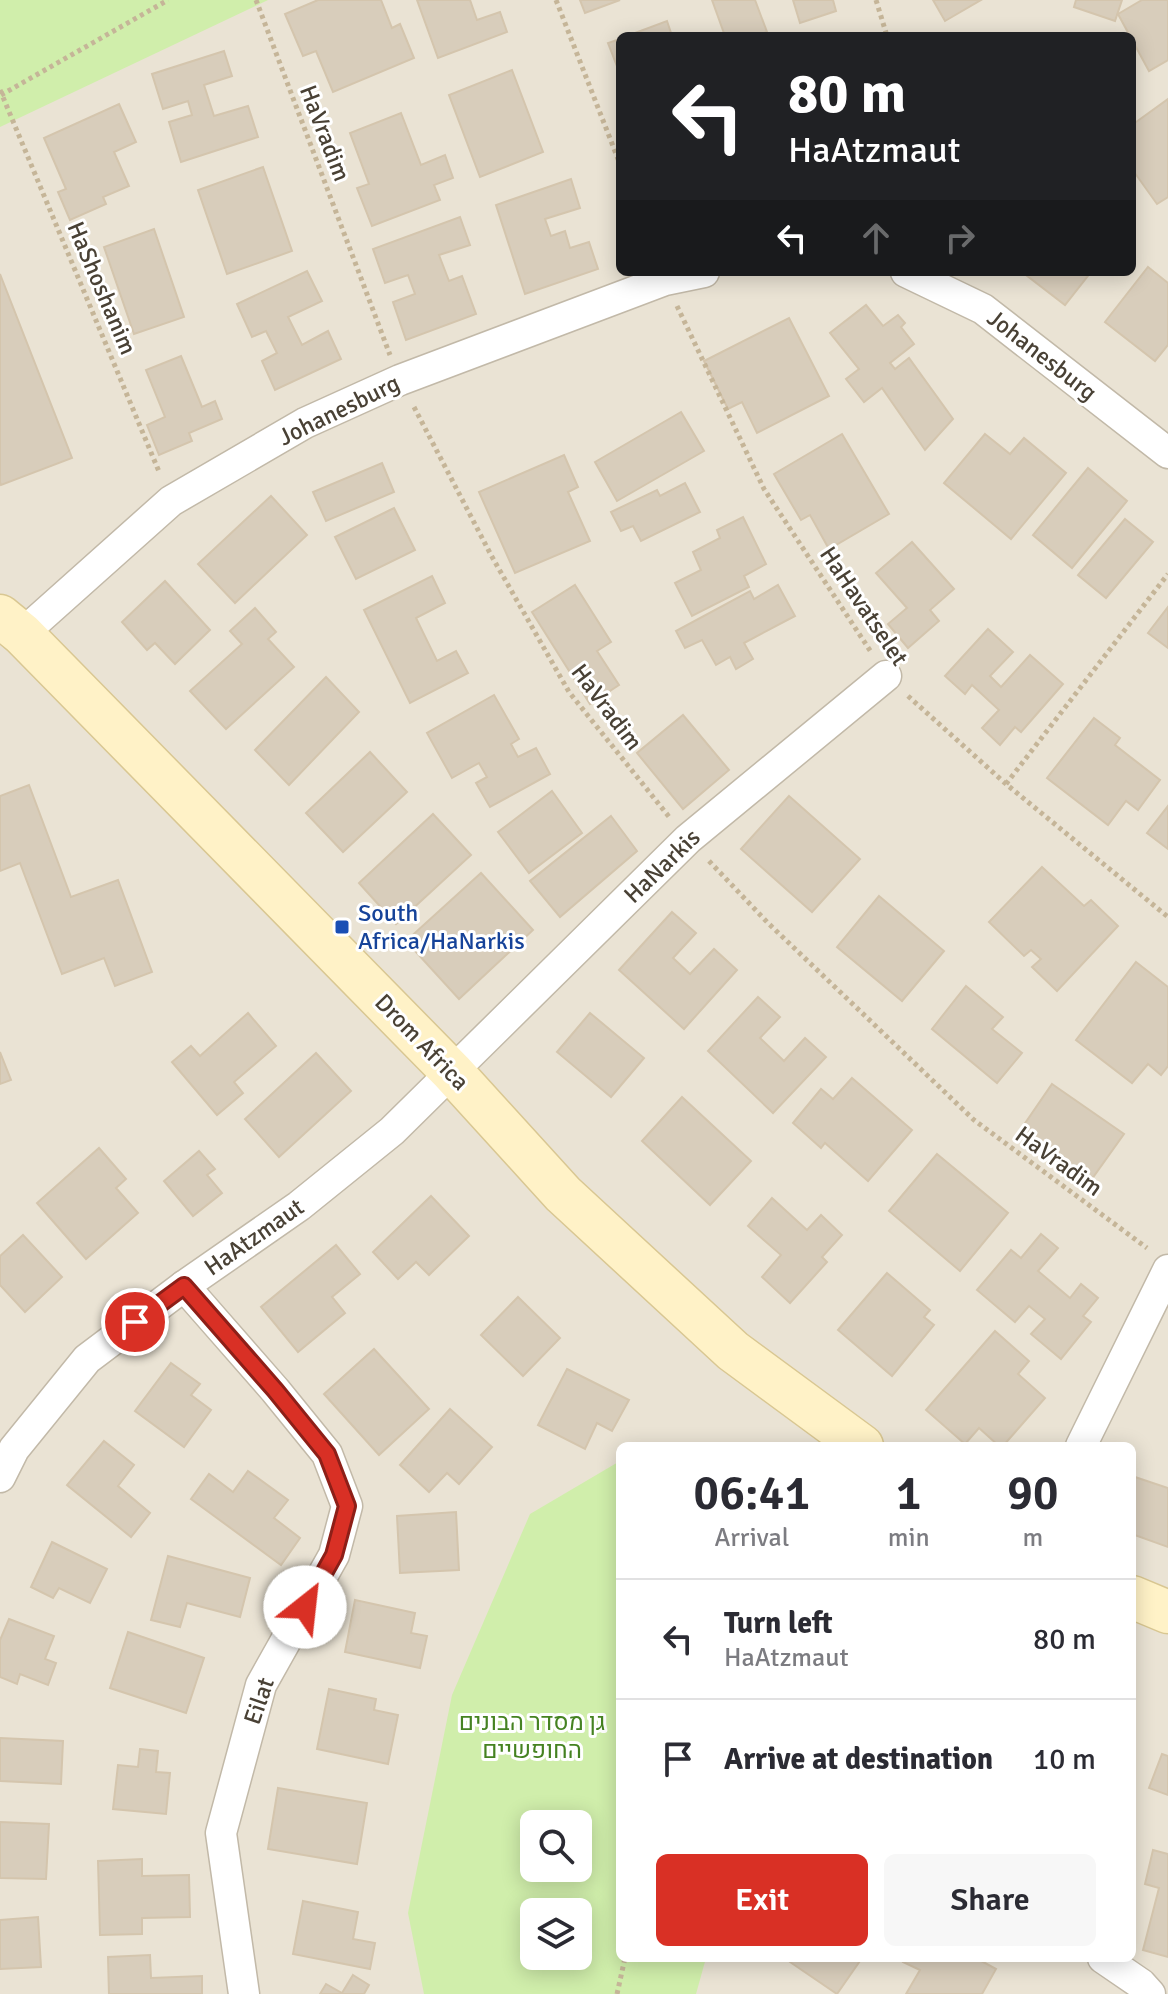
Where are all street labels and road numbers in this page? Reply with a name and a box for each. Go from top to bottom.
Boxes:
street label: HaVradim [293,81,357,185]
street label: HaShoshanim [61,217,143,359]
street label: Johanesburg [981,303,1103,407]
street label: Johanesburg [273,368,405,452]
street label: HaHavatselet [813,541,915,671]
street label: HaVradim [565,658,649,756]
street label: HaNarkis [618,822,706,910]
street label: Drom Africa [369,987,475,1097]
street label: HaVradim [1009,1119,1109,1203]
street label: HaAtzmaut [198,1192,310,1282]
street label: Eilat [237,1674,281,1728]

